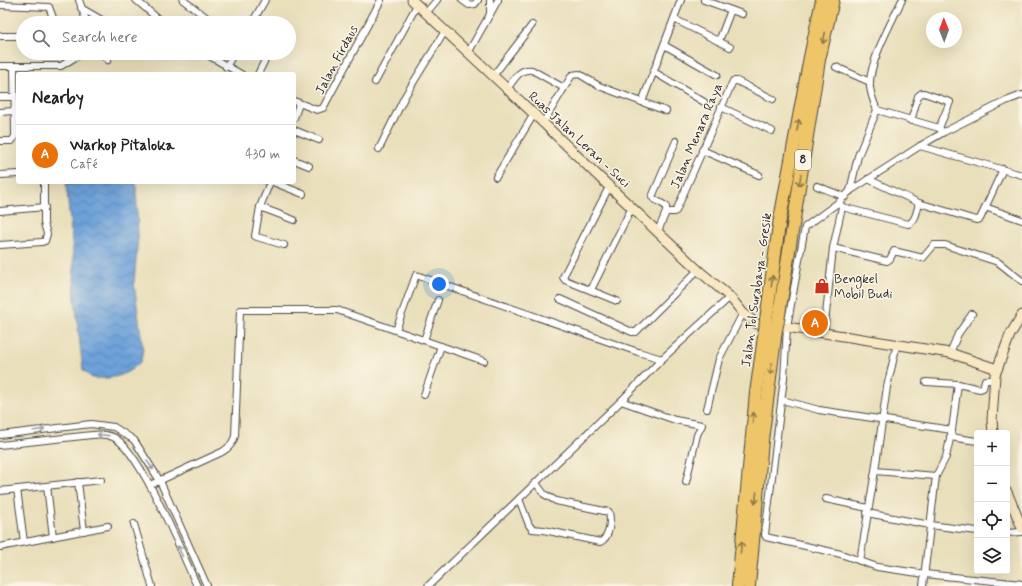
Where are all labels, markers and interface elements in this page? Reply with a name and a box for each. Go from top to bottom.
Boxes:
north arrow [926,12,962,48]
search box [16,16,296,60]
street label: Jalan Firdaus [312,22,363,98]
icon: search [30,27,52,49]
text: Search here [62,28,138,48]
one-way arrow [820,31,827,44]
street label: Jalan Menara Raya [667,80,727,191]
text: Nearby [32,87,84,109]
street label: Ruas Jalan Leran - Suci [524,88,634,192]
one-way arrow [794,119,802,132]
text: Warkop Pitaloka [70,136,175,156]
text: A [41,146,49,163]
text: 430 m [245,146,280,163]
road number: 8 [795,150,811,170]
text: Café [70,156,97,173]
one-way arrow [796,173,804,186]
street label: Jalan Tol Surabaya - Gresik [738,211,776,368]
place label: Bengkel Mobil Budi [834,271,892,303]
your location [429,274,449,294]
one-way arrow [768,275,776,288]
shop icon: Bengkel Mobil Budi [813,277,831,295]
pin: A [802,308,828,338]
one-way arrow [767,362,775,375]
one-way arrow [750,412,757,425]
one-way arrow [32,426,45,434]
map controls [974,430,1010,574]
button: + [974,430,1010,466]
one-way arrow [97,432,110,439]
one-way arrow [147,459,155,471]
button: − [974,466,1010,502]
one-way arrow [753,491,760,504]
button: locate [974,502,1010,538]
button: layers [974,538,1010,574]
one-way arrow [737,541,745,554]
one-way arrow [176,545,183,557]

